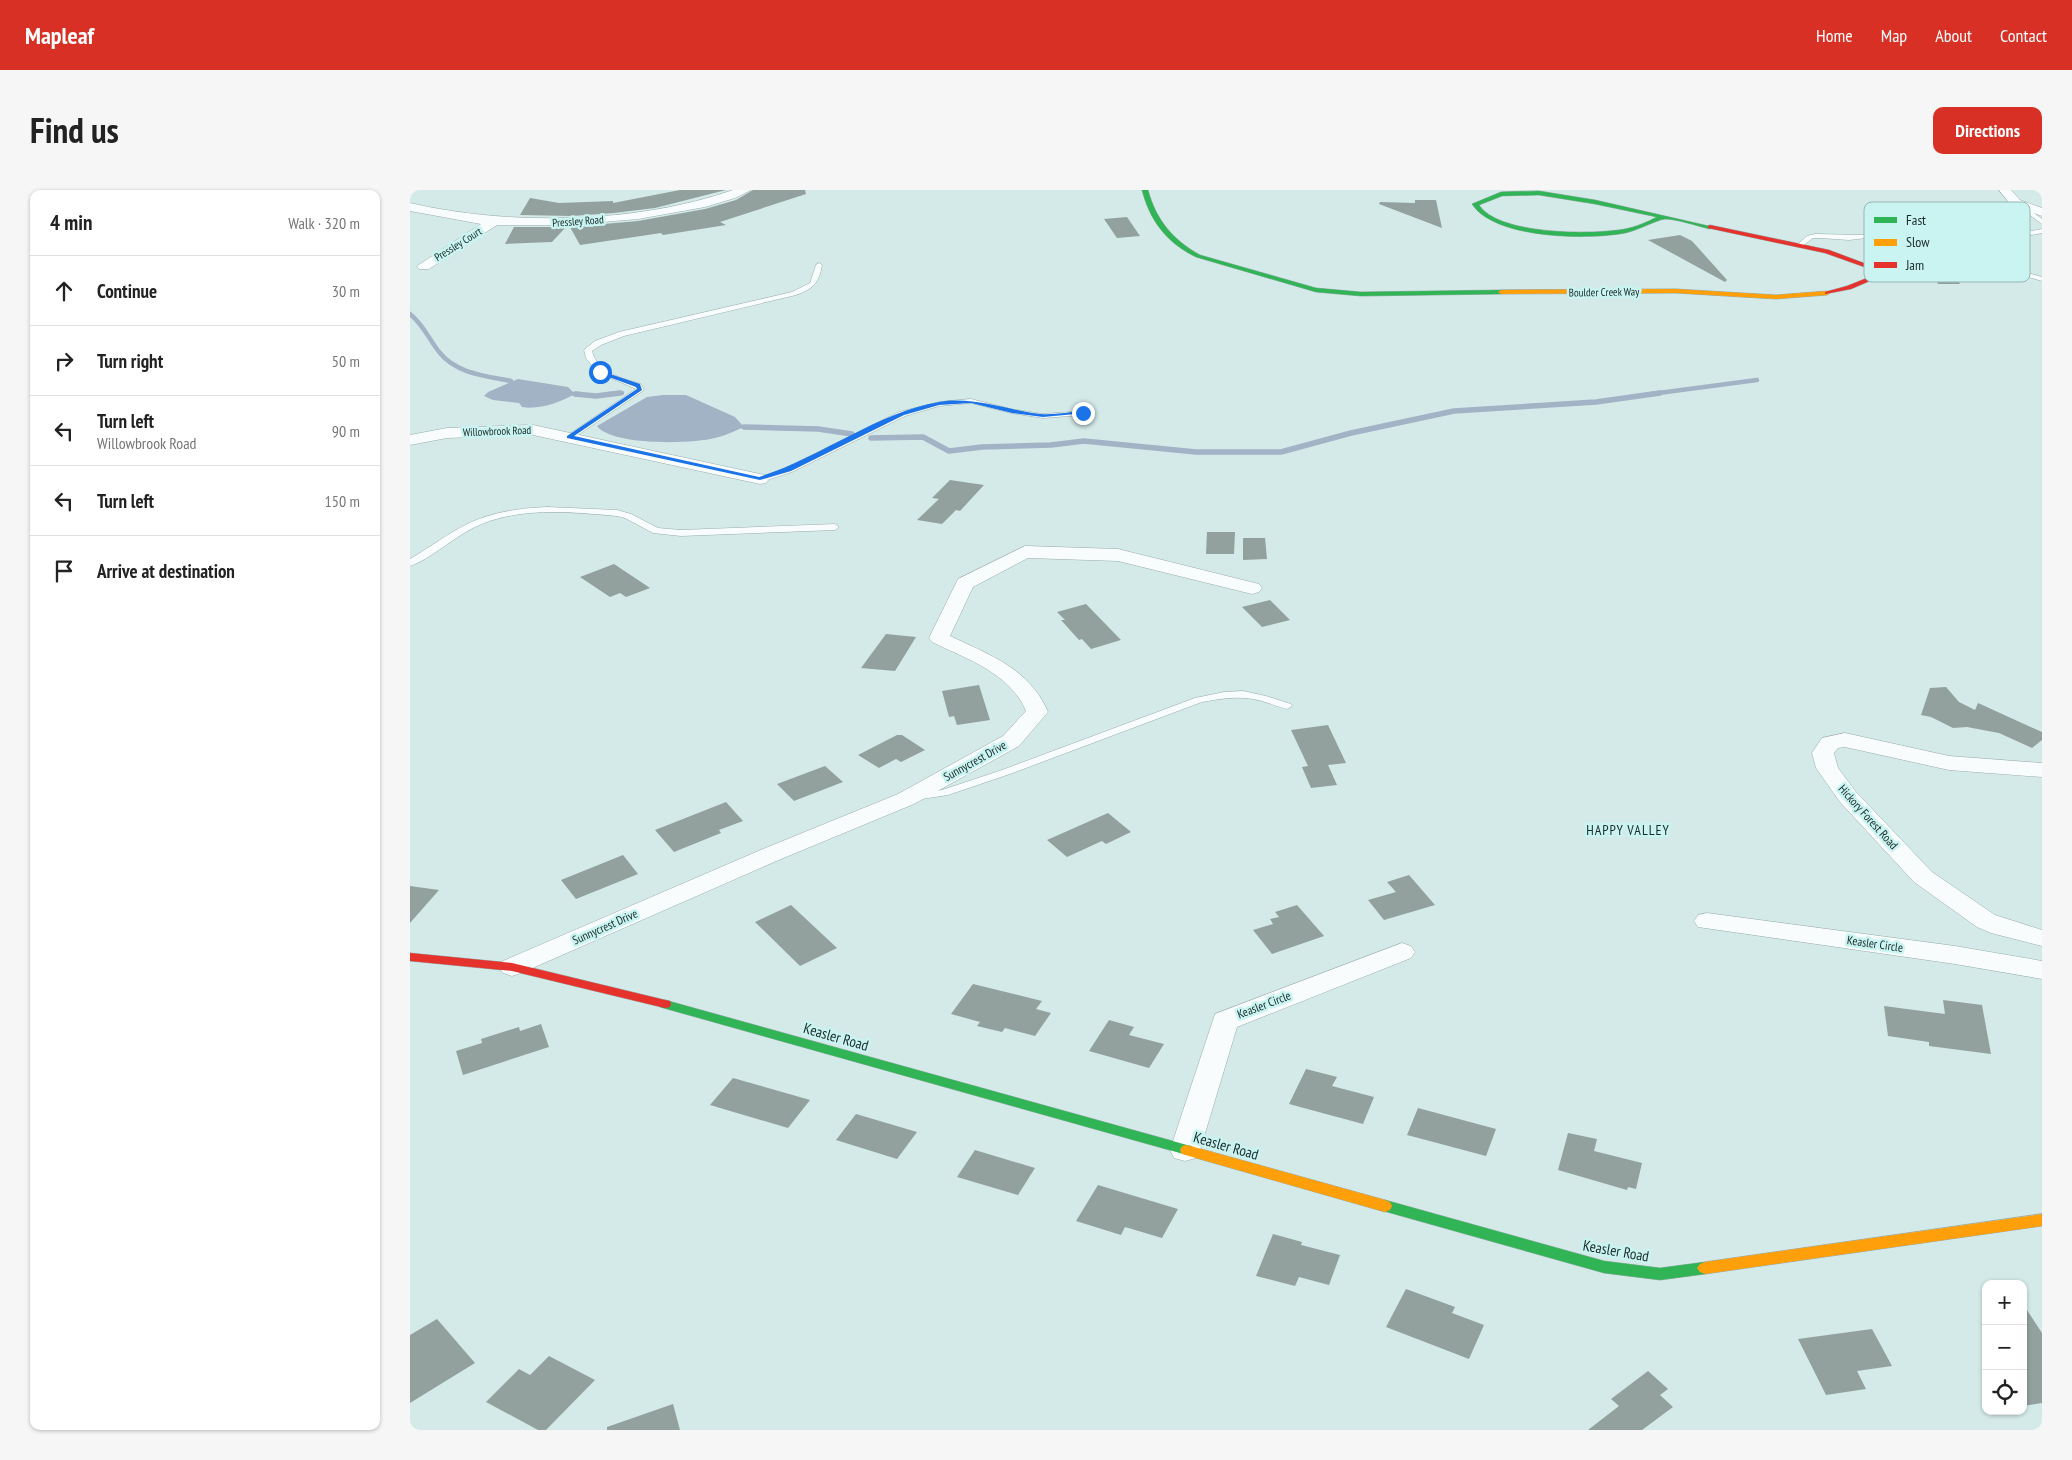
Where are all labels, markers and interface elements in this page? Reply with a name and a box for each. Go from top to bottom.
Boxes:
text: Mapleaf [25,20,94,51]
text: Home [1816,24,1853,47]
text: Map [1881,24,1907,47]
text: About [1935,24,1972,47]
text: Contact [2000,24,2047,47]
text: Find us [30,107,119,153]
button: Directions [1933,107,2042,154]
legend [1864,202,2030,282]
text: 4 min [50,209,92,236]
text: Fast [1906,211,1926,229]
street label: Pressley Road [552,212,604,230]
text: Walk · 320 m [288,213,360,233]
street label: Pressley Court [432,224,484,264]
text: Slow [1906,233,1930,251]
text: Jam [1905,256,1924,274]
icon: ahead [50,277,78,305]
text: Continue [97,279,157,303]
text: 30 m [332,281,360,301]
street label: Boulder Creek Way [1569,284,1640,300]
icon: right [50,347,78,375]
text: Turn right [97,349,163,373]
text: 50 m [332,351,360,371]
route start [589,361,612,384]
route end [1072,402,1095,425]
text: Turn left [97,409,154,433]
icon: left [50,417,78,445]
text: 90 m [332,421,360,441]
street label: Willowbrook Road [463,423,532,439]
text: Willowbrook Road [97,433,197,453]
icon: left [50,487,78,515]
text: Turn left [97,489,154,513]
text: 150 m [325,491,360,511]
icon: arrive [50,557,78,585]
text: Arrive at destination [97,559,235,583]
street label: Sunnycrest Drive [941,737,1009,784]
street label: Hickory Forest Road [1835,781,1901,852]
district label: HAPPY VALLEY [1586,821,1670,839]
street label: Sunnycrest Drive [570,906,640,948]
street label: Keasler Circle [1846,932,1904,955]
street label: Keasler Circle [1235,987,1293,1022]
street label: Keasler Road [801,1018,871,1055]
street label: Keasler Road [1191,1127,1261,1164]
street label: Keasler Road [1582,1235,1651,1266]
map controls [1982,1280,2027,1415]
button: + [1982,1280,2027,1325]
button: − [1982,1325,2027,1370]
button: locate [1982,1370,2027,1415]

